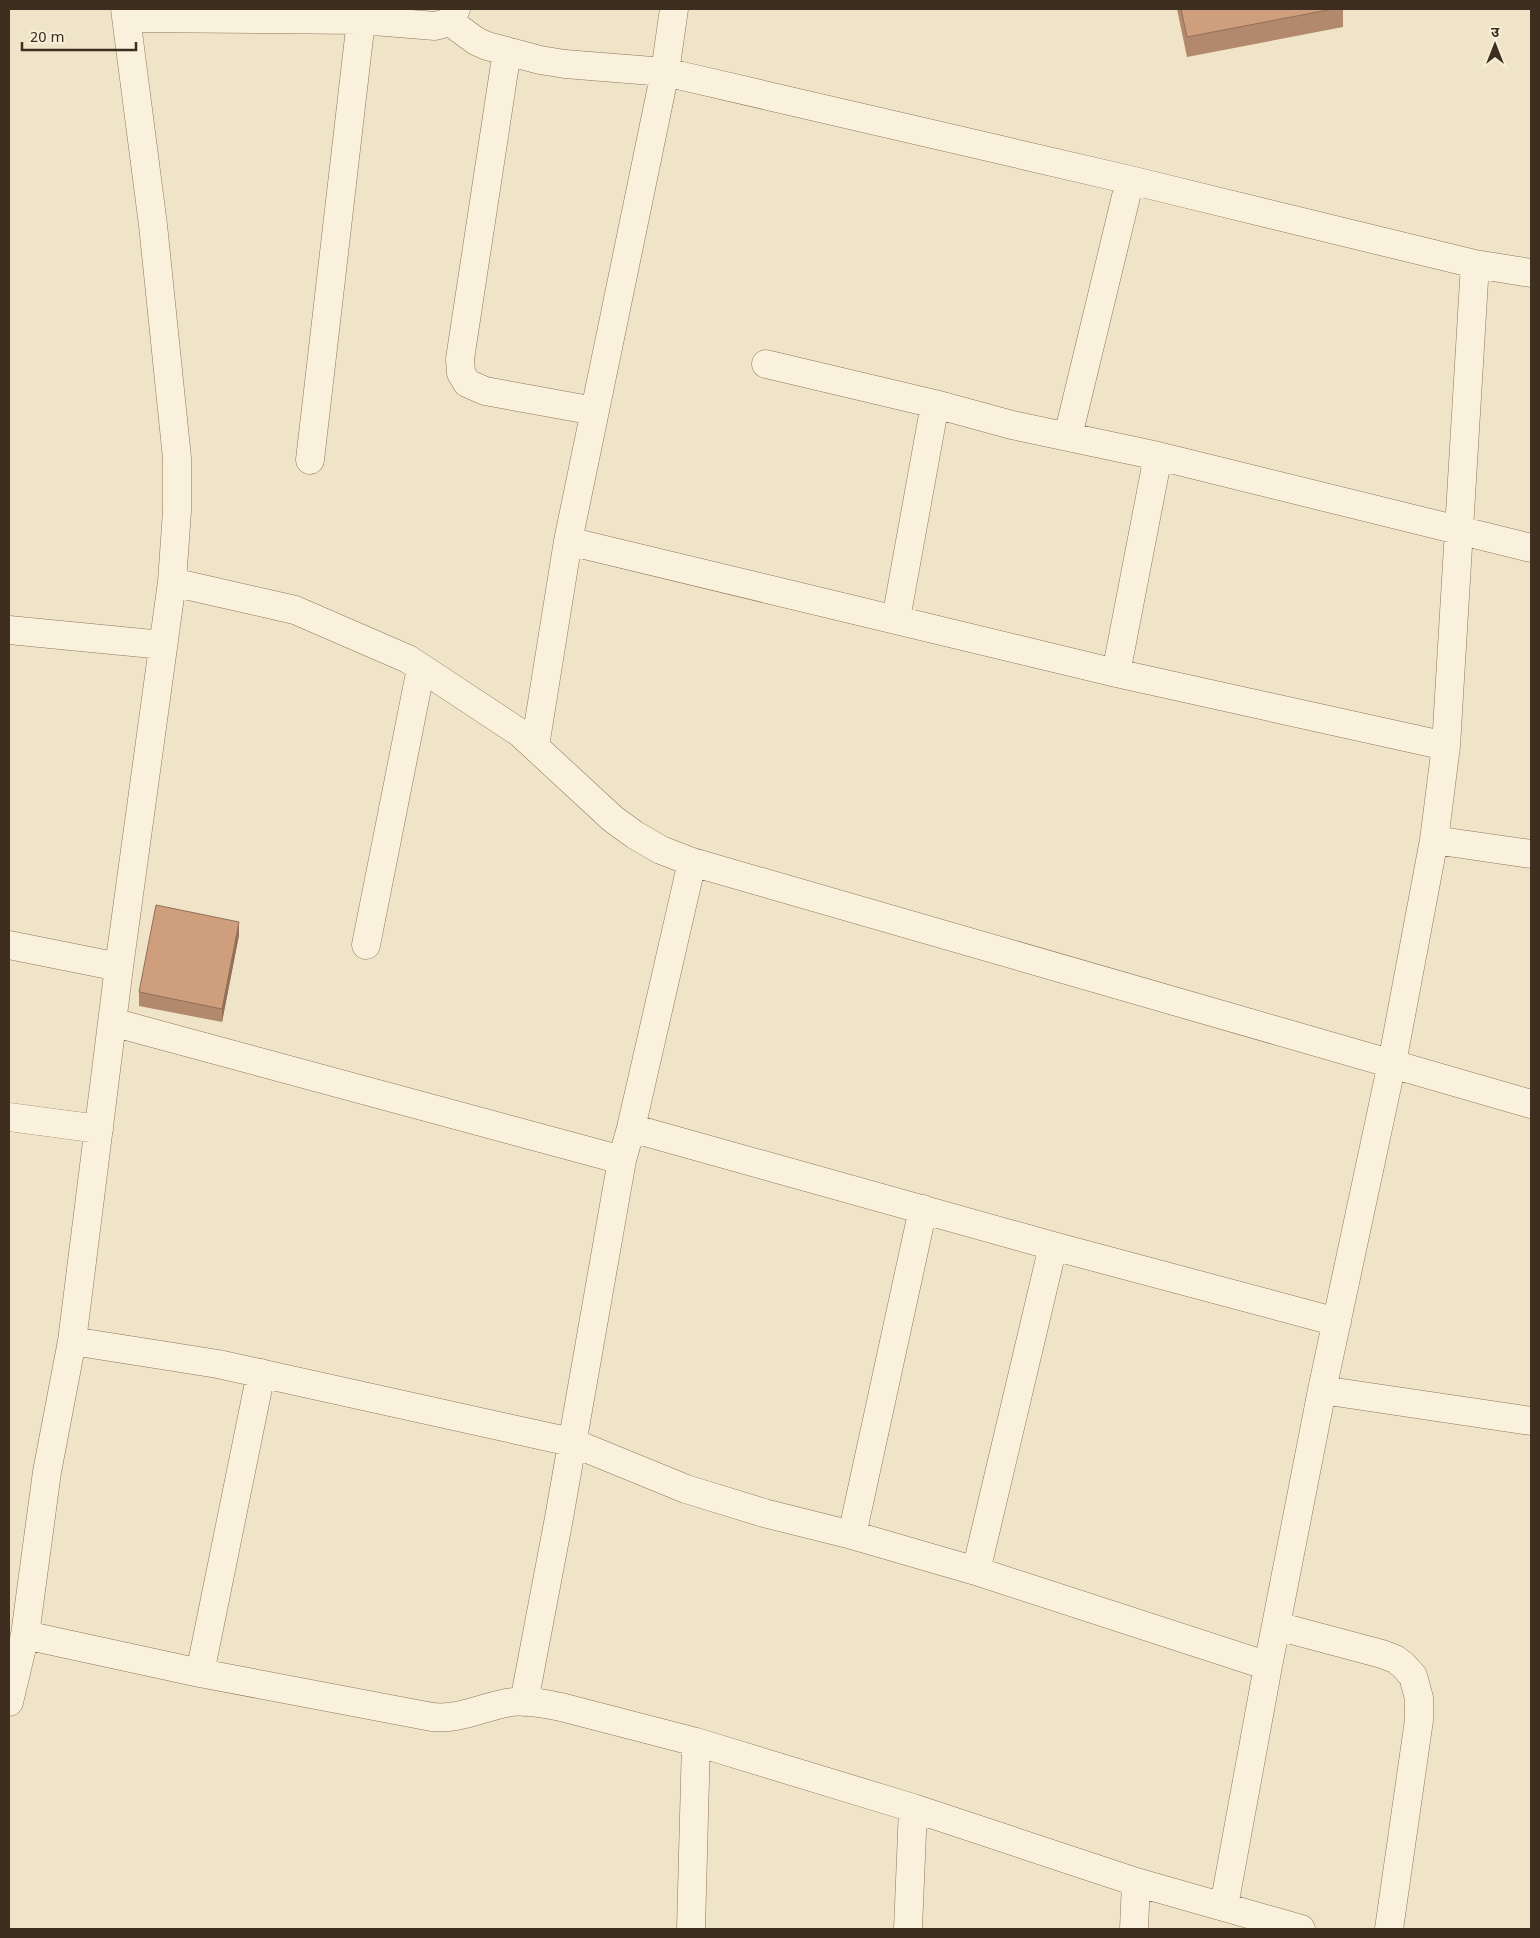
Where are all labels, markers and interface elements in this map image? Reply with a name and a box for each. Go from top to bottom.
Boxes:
scale bar [22,20,136,52]
north arrow [1470,20,1520,70]
text: उ [1491,24,1500,43]
text: 20 m [30,29,64,48]

